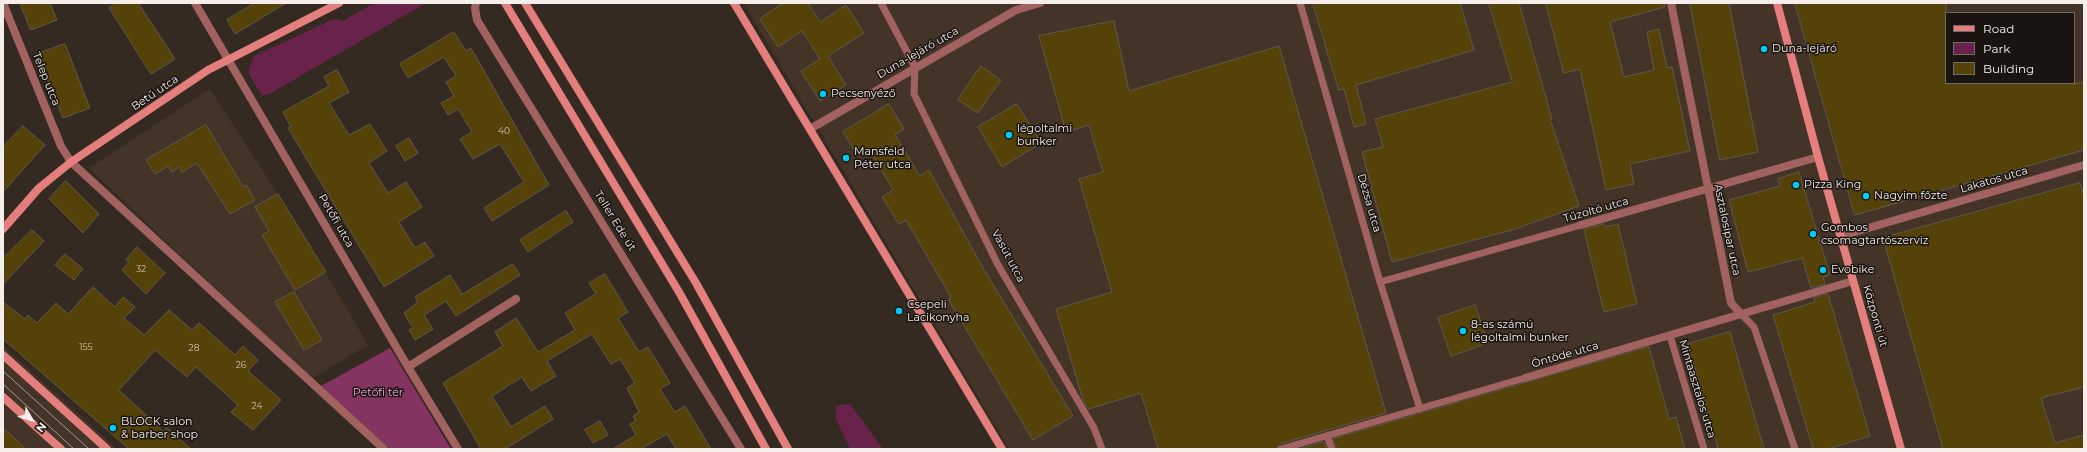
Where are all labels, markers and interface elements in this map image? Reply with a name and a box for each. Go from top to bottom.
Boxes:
legend [1945,12,2075,84]
text: Road [1983,21,2014,36]
street label: Duna-lejáró utca [875,24,961,82]
text: Park [1983,41,2010,56]
place label: Duna-lejáró [1772,42,1837,56]
marker: Duna-lejáró [1759,44,1769,54]
street label: Telep utca [29,50,63,108]
text: Building [1983,61,2034,76]
street label: Betű utca [129,72,181,114]
place label: Pecsenyéző [831,87,896,101]
marker: Pecsenyéző [818,89,828,99]
place label: légoltalmi bunker [1017,122,1072,148]
house number: 40 [498,126,510,136]
marker: légoltalmi bunker [1004,130,1014,140]
place label: Mansfeld Péter utca [854,145,911,171]
marker: Mansfeld Péter utca [841,153,851,163]
street label: Lakatos utca [1959,164,2029,196]
street label: Dézsa utca [1354,172,1384,234]
place label: Pizza King [1804,178,1861,192]
marker: Pizza King [1791,180,1801,190]
street label: Asztalosipar utca [1711,183,1743,277]
street label: Teller Ede út [591,189,639,253]
place label: Nagyim főzte [1874,189,1947,203]
marker: Nagyim főzte [1861,191,1871,201]
street label: Petőfi utca [315,192,357,250]
street label: Tűzoltó utca [1562,194,1630,226]
place label: Gombos csomagtartószerviz [1821,221,1928,247]
street label: Vasút utca [989,227,1027,285]
marker: Gombos csomagtartószerviz [1808,229,1818,239]
place label: Evobike [1831,263,1874,277]
house number: 32 [136,264,146,274]
marker: Evobike [1818,265,1828,275]
street label: Központi út [1860,283,1890,349]
place label: Csepeli Lacikonyha [907,298,969,324]
marker: Csepeli Lacikonyha [894,306,904,316]
place label: 8-as számú légoltalmi bunker [1471,318,1569,344]
marker: 8-as számú légoltalmi bunker [1458,326,1468,336]
street label: Mintaasztalos utca [1676,338,1718,440]
street label: Öntöde utca [1530,339,1600,371]
house number: 155 [79,342,93,352]
house number: 28 [189,343,199,353]
house number: 26 [236,360,246,370]
park label: Petőfi tér [353,386,403,400]
north arrow [12,400,52,440]
house number: 24 [252,401,262,411]
place label: BLOCK salon & barber shop [121,415,198,441]
text: N [33,420,50,435]
marker: BLOCK salon & barber shop [108,423,118,433]

